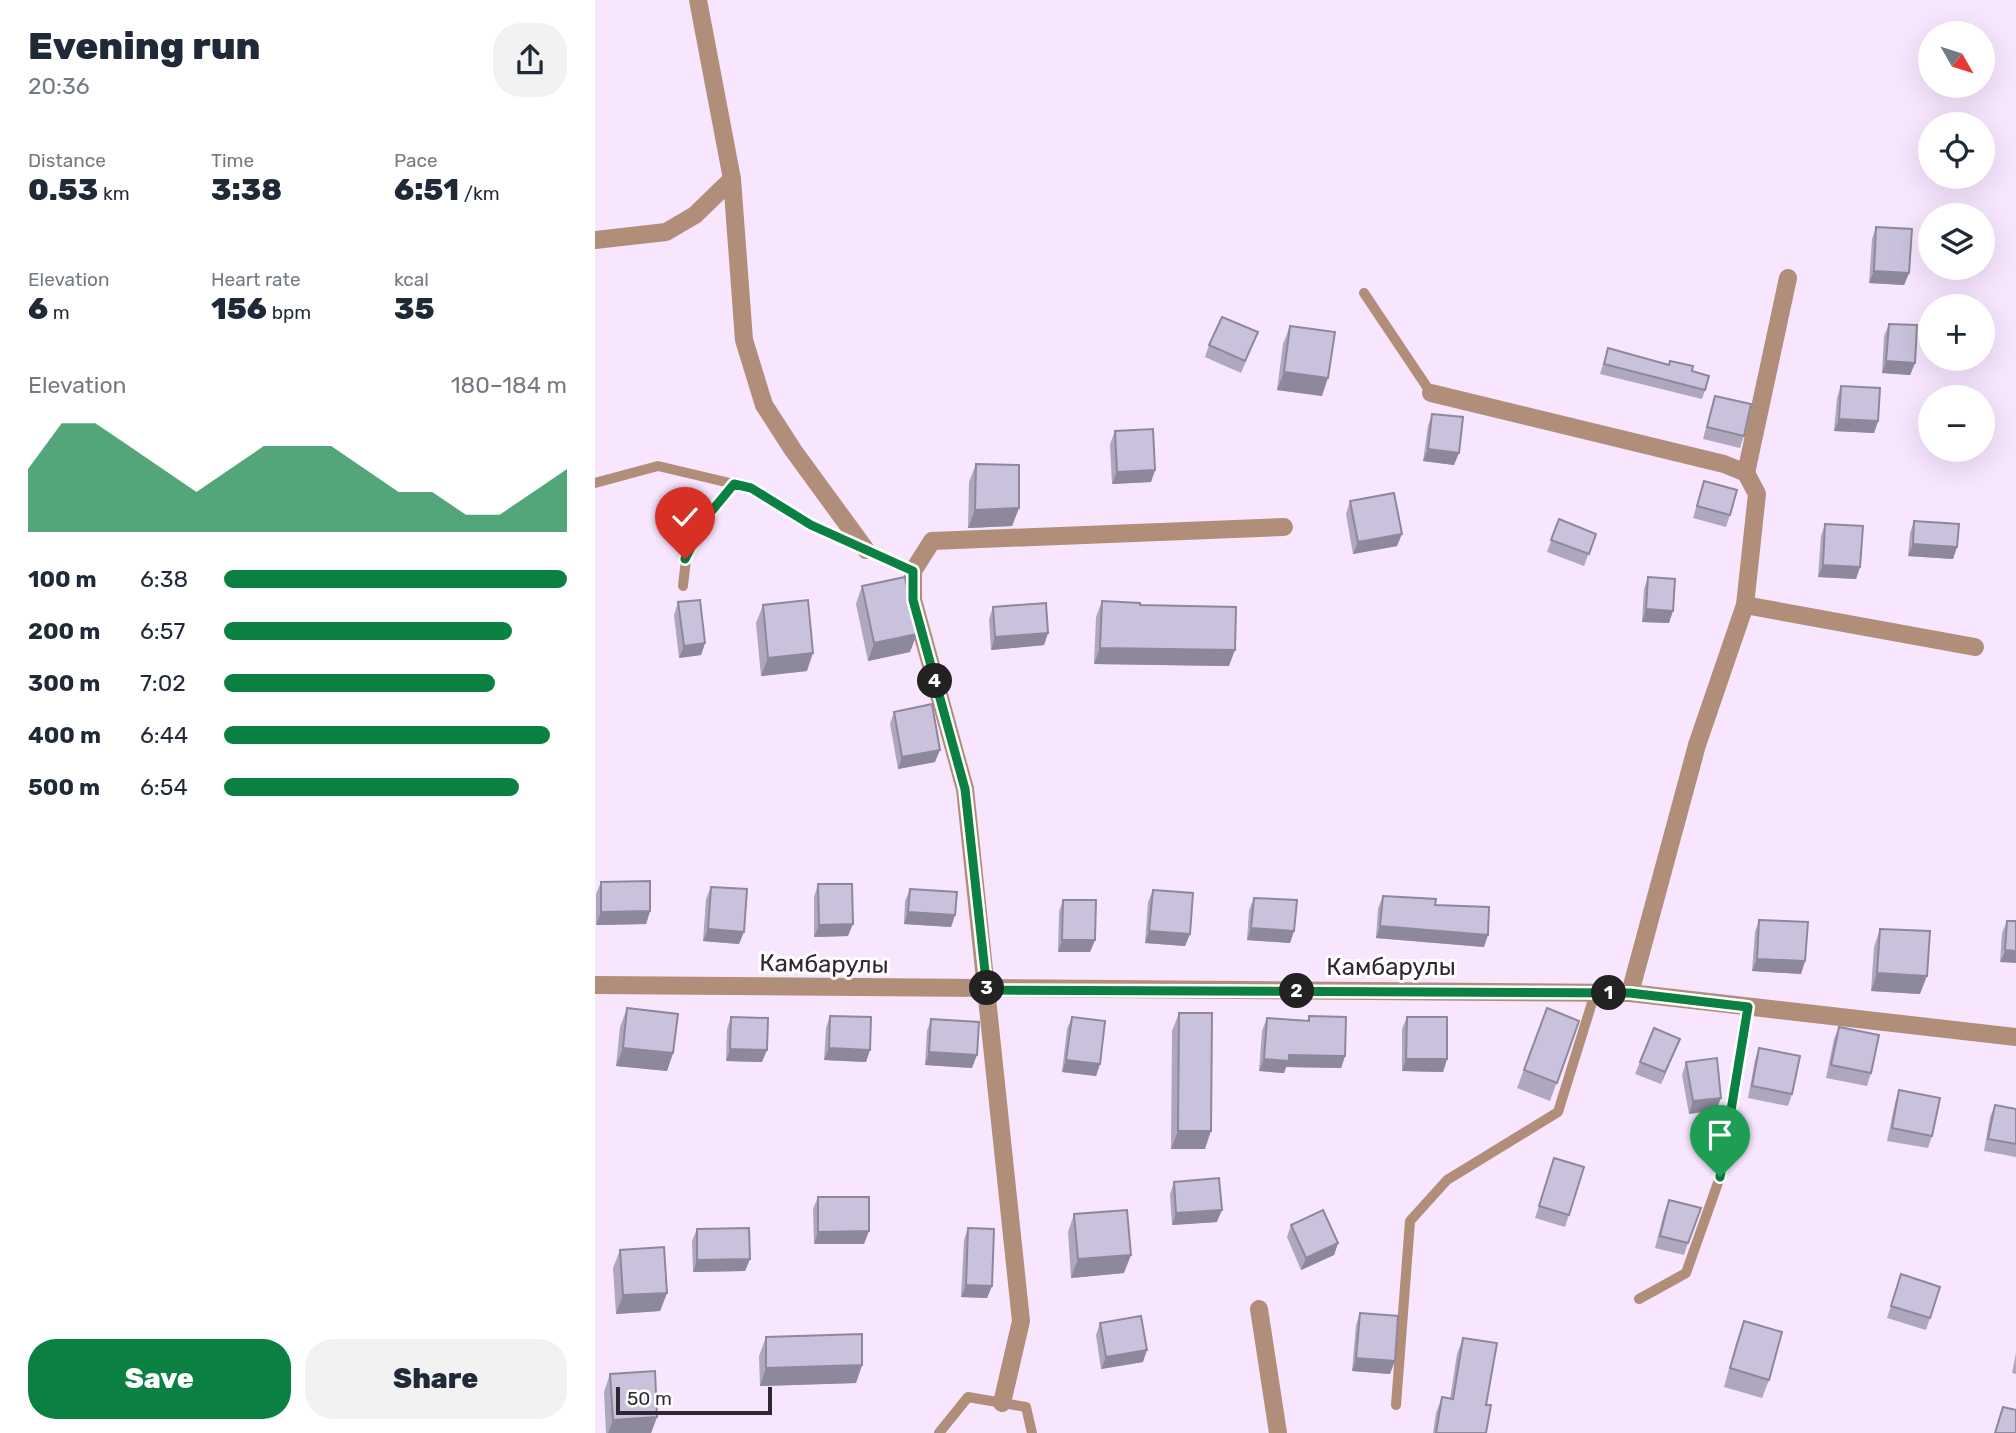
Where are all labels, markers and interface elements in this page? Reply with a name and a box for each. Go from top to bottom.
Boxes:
north arrow [1918,21,1995,98]
map controls [1918,21,1995,462]
text: Evening run [28,23,261,69]
button: share [493,23,567,97]
text: 20:36 [28,72,90,100]
button: locate [1918,112,1995,189]
text: Distance [28,149,106,172]
text: Time [211,149,254,172]
text: Pace [394,149,438,172]
text: 0.53 [28,172,98,208]
text: 3:38 [211,172,282,208]
text: 6:51 [394,172,459,208]
text: km [98,182,130,205]
text: /km [459,182,500,205]
button: layers [1918,203,1995,280]
text: Elevation [28,268,109,291]
text: Heart rate [211,268,301,291]
text: kcal [394,268,429,291]
text: 6 [28,291,48,327]
text: 156 [211,291,267,327]
text: 35 [394,291,435,327]
button: + [1918,294,1995,371]
text: m [48,301,70,324]
text: bpm [267,301,311,324]
text: Elevation [28,371,127,399]
text: 180–184 m [451,371,567,399]
button: − [1918,385,1995,462]
pin [655,487,715,559]
icon: check [666,498,704,536]
text: 100 m [28,565,97,593]
text: 6:38 [140,565,188,593]
text: 200 m [28,617,100,645]
text: 6:57 [140,617,185,645]
pin: 4 [917,664,953,698]
text: 300 m [28,669,100,697]
text: 7:02 [140,669,186,697]
text: 4 [928,669,941,692]
text: 400 m [28,721,101,749]
text: 6:44 [140,721,188,749]
text: 500 m [28,773,100,801]
text: 6:54 [140,773,188,801]
street label: Камбарулы [759,949,889,979]
street label: Камбарулы [1326,953,1456,981]
pin: 3 [969,970,1005,1006]
pin: 2 [1279,974,1315,1009]
text: 3 [980,976,993,999]
pin: 1 [1591,976,1627,1010]
text: 2 [1290,979,1303,1002]
text: 1 [1604,981,1613,1004]
pin [1690,1105,1750,1177]
icon: arrive [1701,1116,1739,1154]
button: Save [28,1339,291,1419]
button: Share [305,1339,567,1419]
scale bar [616,1384,772,1416]
text: 50 m [627,1387,672,1410]

